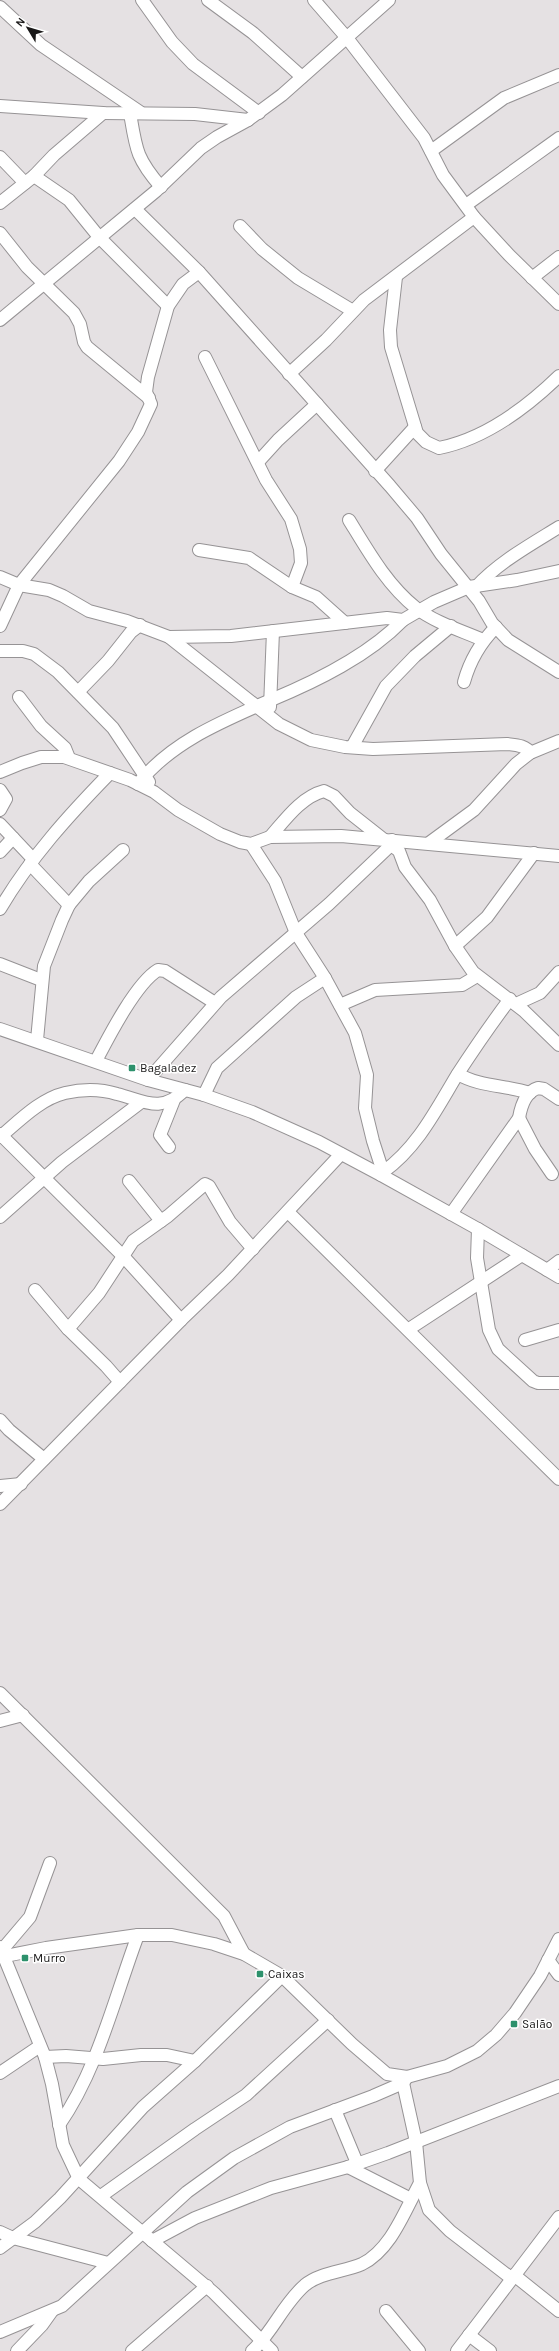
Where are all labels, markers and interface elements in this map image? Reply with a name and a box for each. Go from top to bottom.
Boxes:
north arrow [8,8,48,48]
text: N [13,15,28,29]
place label: Bagaladez [140,1061,197,1075]
marker: Bagaladez [127,1063,137,1073]
place label: Murro [33,1951,66,1965]
marker: Murro [20,1953,30,1963]
place label: Caixas [268,1967,305,1981]
marker: Caixas [255,1969,265,1979]
place label: Salão [522,2017,552,2031]
marker: Salão [509,2019,519,2029]

